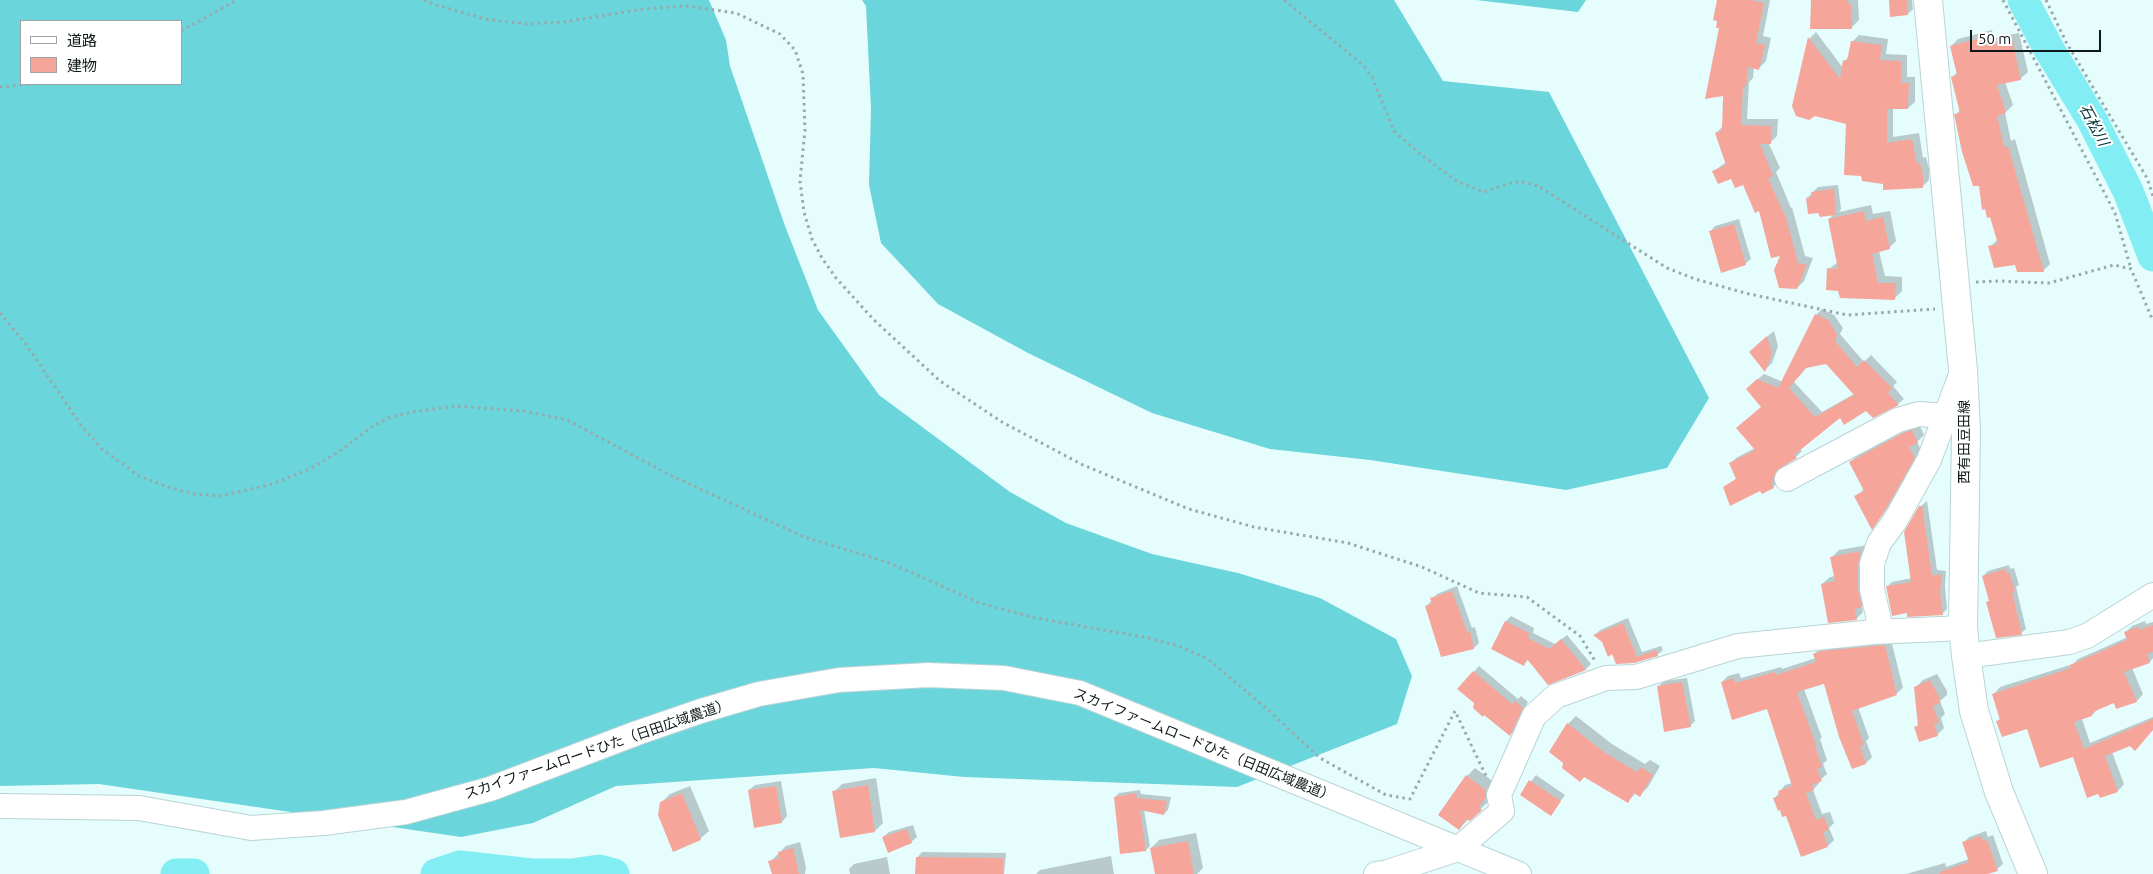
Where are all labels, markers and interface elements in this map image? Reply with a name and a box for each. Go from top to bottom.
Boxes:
legend [20,20,182,85]
scale bar [1973,20,2104,52]
text: 50 m [1978,30,2011,47]
text: 道路 [67,32,97,49]
text: 建物 [67,57,97,74]
water label: 石松川 [2075,101,2113,149]
street label: 西有田豆田線 [1956,400,1972,484]
street label: スカイファームロードひた（日田広域農道） [1071,685,1337,805]
street label: スカイファームロードひた（日田広域農道） [462,695,732,803]

